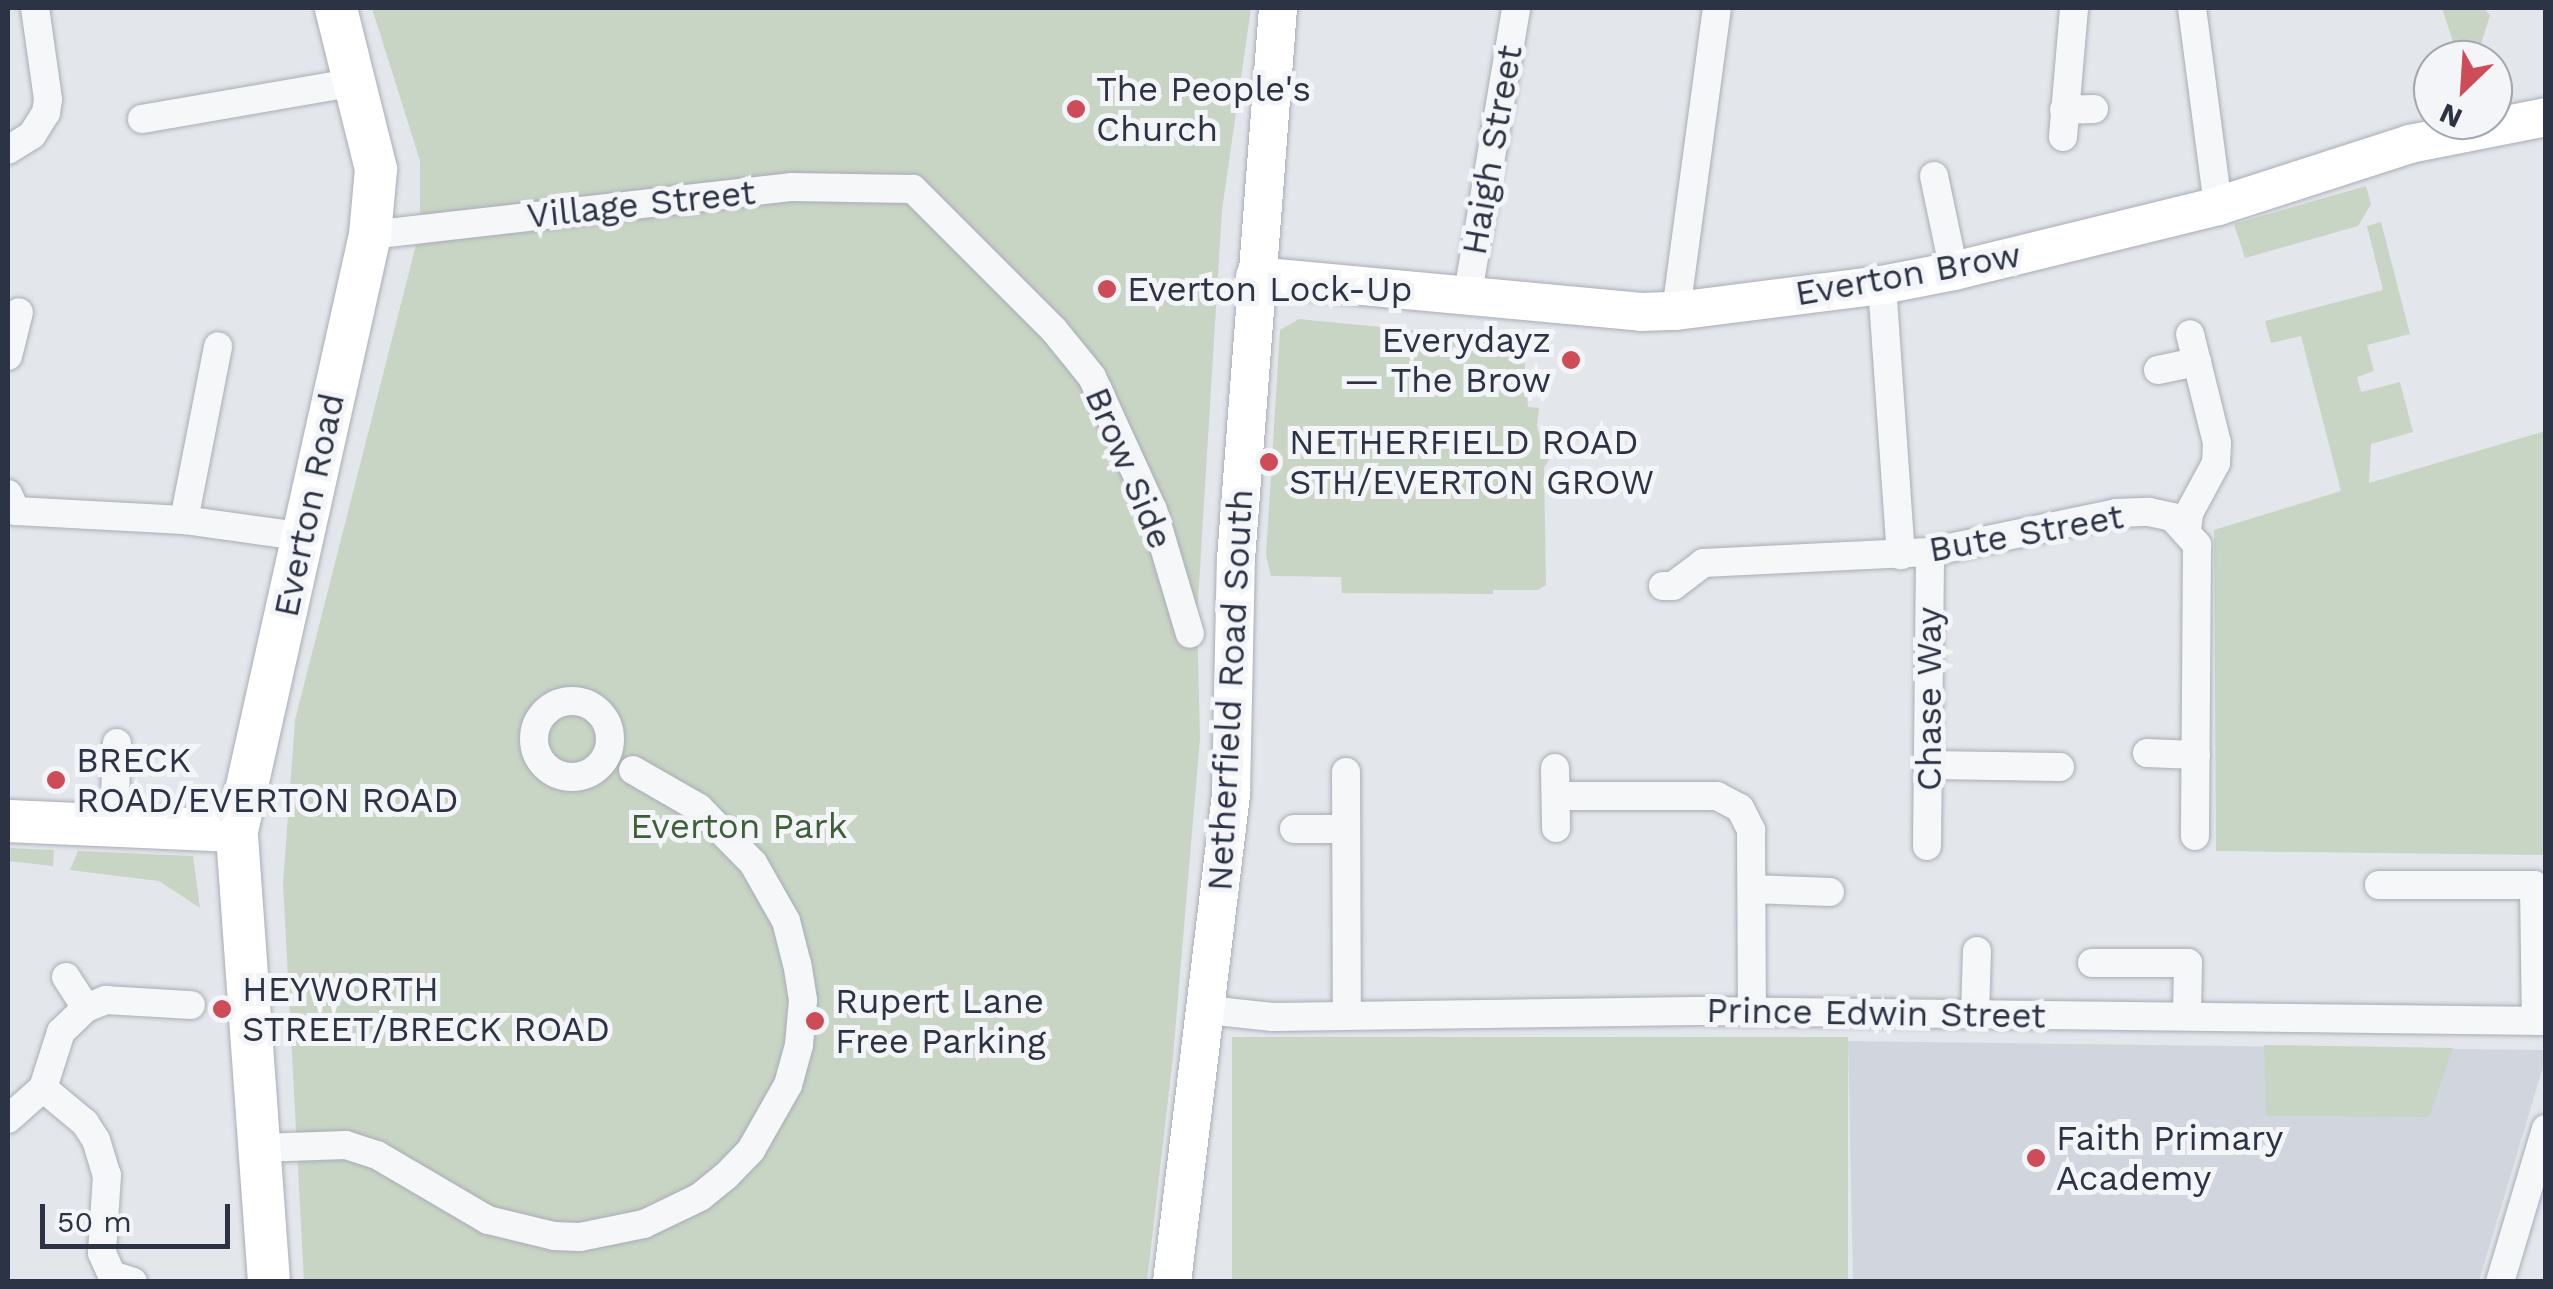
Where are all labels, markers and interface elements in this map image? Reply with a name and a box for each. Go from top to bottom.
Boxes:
north arrow [2413,40,2513,140]
street label: Haigh Street [1453,42,1531,258]
place label: The People's Church [1096,68,1311,150]
text: N [2435,96,2467,135]
marker: The People's Church [1065,98,1087,120]
street label: Village Street [525,171,757,237]
street label: Everton Brow [1792,233,2024,315]
place label: Everton Lock-Up [1127,268,1412,310]
marker: Everton Lock-Up [1096,278,1118,300]
place label: Everydayz — The Brow [1343,319,1551,401]
marker: Everydayz — The Brow [1560,349,1582,371]
street label: Brow Side [1076,381,1182,555]
street label: Everton Road [265,389,353,621]
place label: NETHERFIELD ROAD STH/EVERTON GROW [1289,421,1654,503]
marker: NETHERFIELD ROAD STH/EVERTON GROW [1258,451,1280,473]
street label: Netherfield Road South [1198,488,1262,892]
street label: Bute Street [1926,495,2126,571]
street label: Chase Way [1908,606,1950,792]
place label: BRECK ROAD/EVERTON ROAD [76,739,458,821]
marker: BRECK ROAD/EVERTON ROAD [45,769,67,791]
park label: Everton Park [630,805,848,847]
place label: HEYWORTH STREET/BRECK ROAD [242,968,610,1050]
place label: Rupert Lane Free Parking [835,980,1046,1062]
street label: Prince Edwin Street [1706,989,2046,1037]
marker: HEYWORTH STREET/BRECK ROAD [211,998,233,1020]
marker: Rupert Lane Free Parking [804,1010,826,1032]
place label: Faith Primary Academy [2056,1117,2283,1199]
marker: Faith Primary Academy [2025,1147,2047,1169]
scale bar [45,1184,235,1246]
text: 50 m [57,1204,132,1239]

